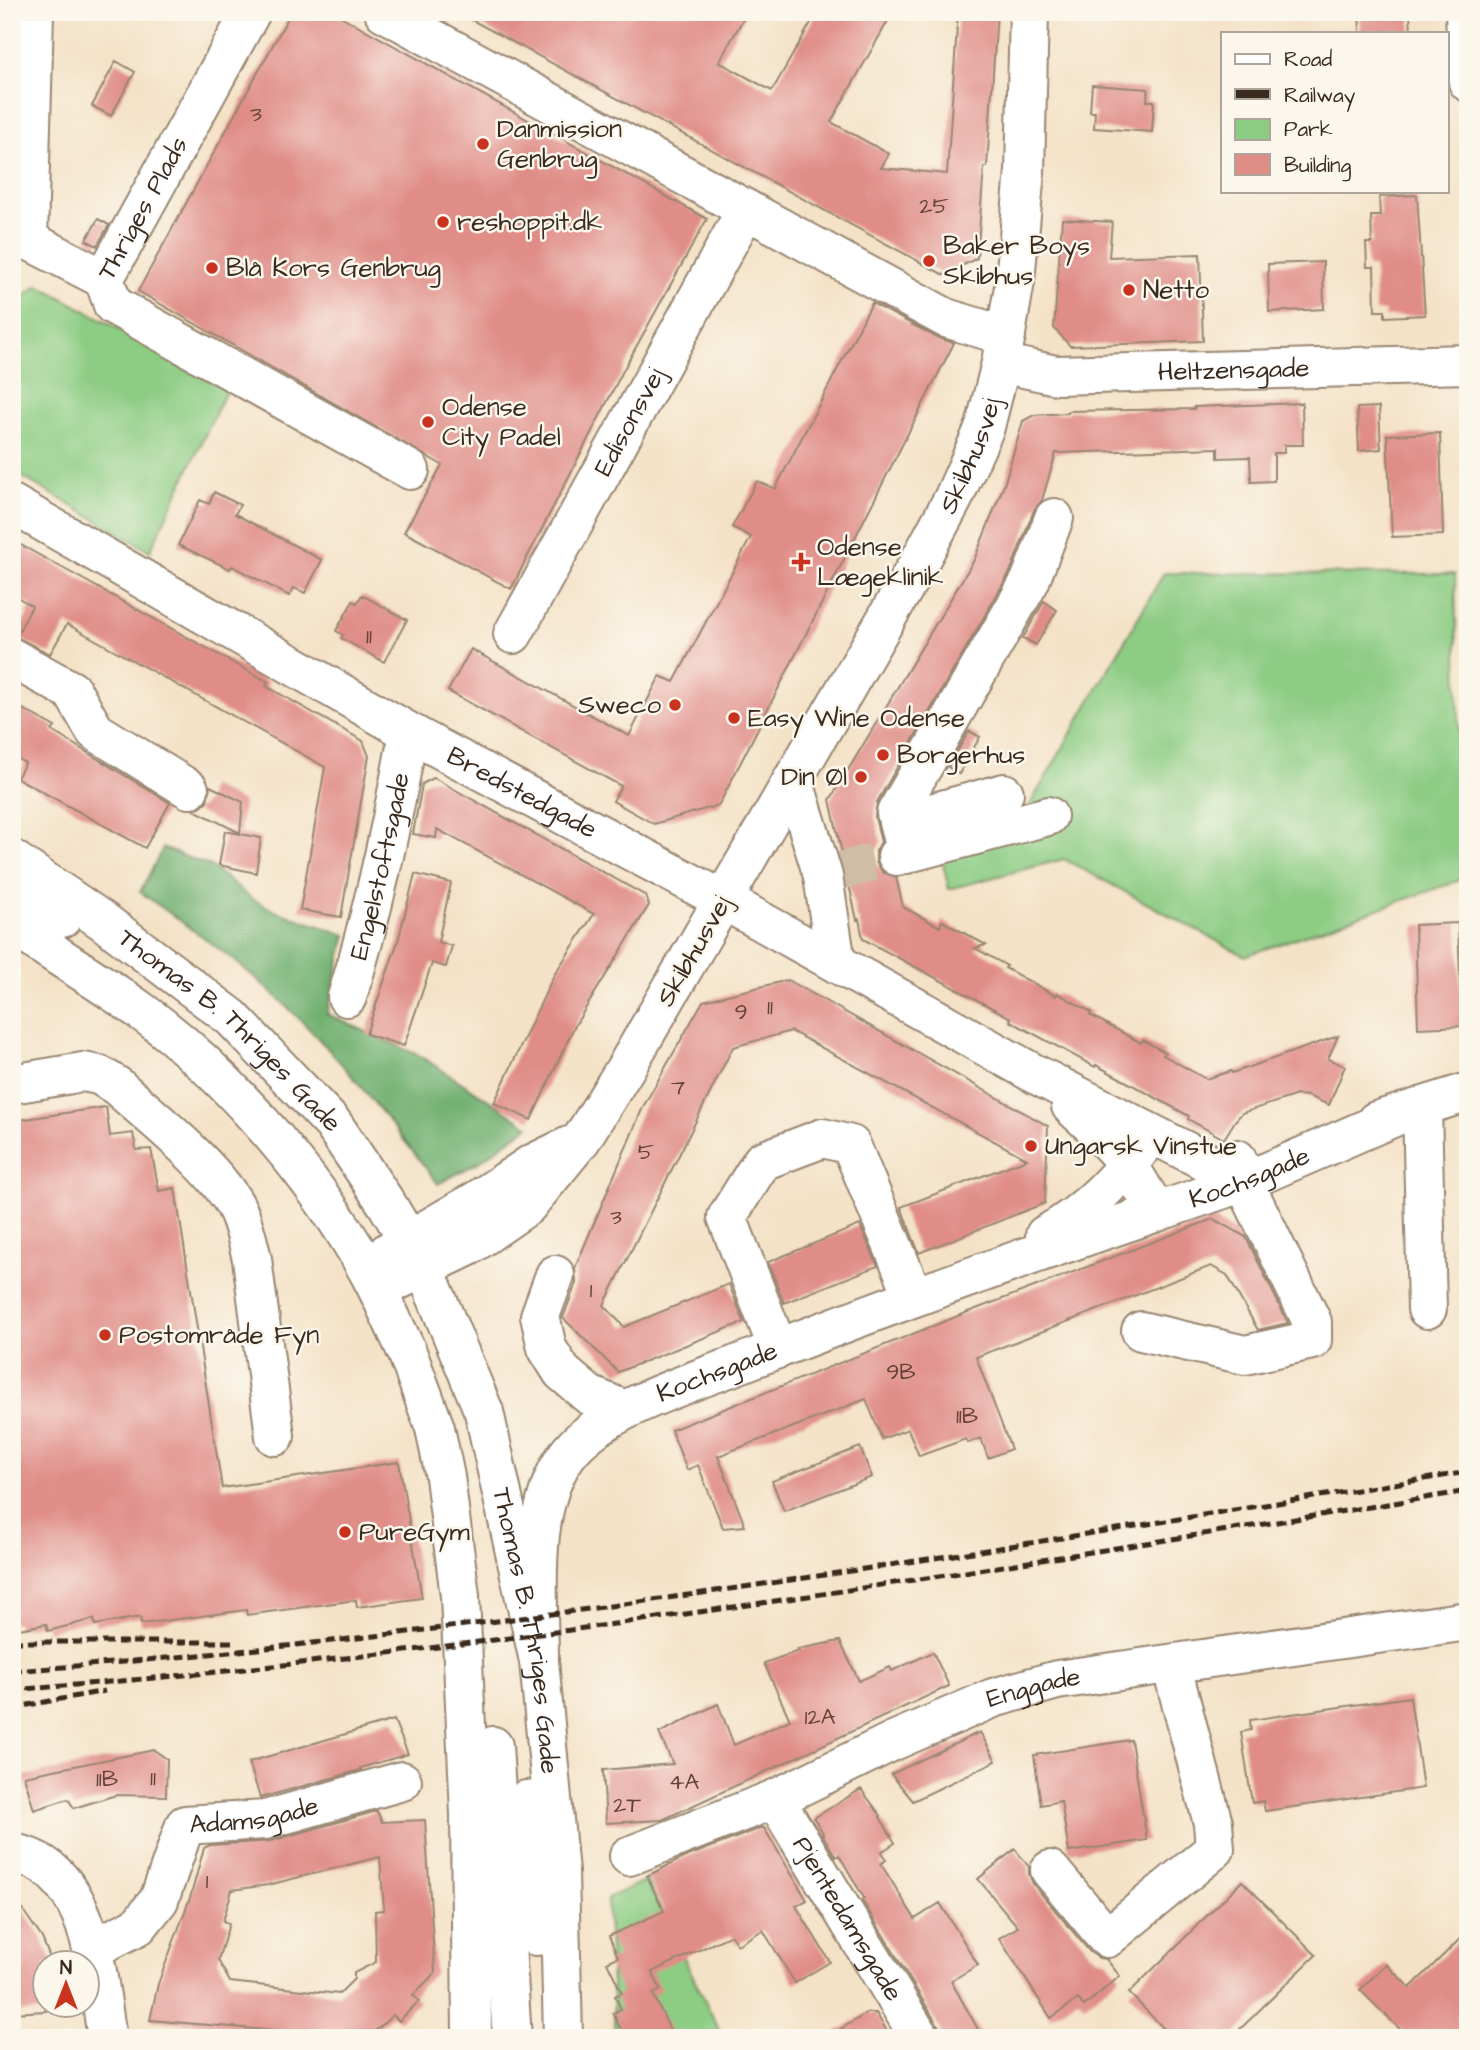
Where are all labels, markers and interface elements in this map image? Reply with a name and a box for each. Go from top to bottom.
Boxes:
legend [1221,32,1448,192]
text: Road [1284,45,1332,74]
text: Railway [1284,81,1356,112]
house number: 3 [250,98,262,130]
place label: Danmission Genbrug [497,111,622,179]
text: Park [1284,115,1333,144]
street label: Thriges Plads [89,130,197,287]
marker: Danmission Genbrug [475,136,491,152]
text: Building [1284,151,1352,182]
house number: 25 [919,190,949,222]
place label: reshoppit.dk [457,204,602,240]
marker: reshoppit.dk [435,214,451,230]
place label: Baker Boys Skibhus [943,228,1090,294]
place label: Blå Kors Genbrug [226,250,441,288]
marker: Baker Boys Skibhus [921,253,937,269]
marker: Blå Kors Genbrug [204,260,220,276]
place label: Netto [1143,272,1209,308]
marker: Netto [1121,282,1137,298]
street label: Heltzensgade [1157,350,1310,390]
street label: Edisonsvej [585,361,674,483]
place label: Odense City Padel [442,389,561,457]
street label: Skibhusvej [930,394,1010,520]
marker: Odense City Padel [420,414,436,430]
place label: Odense Lægeklinik [817,529,943,597]
marker: Odense Lægeklinik [791,552,811,572]
house number: 11 [366,620,372,652]
place label: Sweco [578,687,661,723]
marker: Sweco [667,697,683,713]
place label: Easy Wine Odense [748,700,965,738]
marker: Easy Wine Odense [726,710,742,726]
place label: Borgerhus [897,737,1025,775]
street label: Bredstedgade [441,738,603,847]
marker: Borgerhus [875,747,891,763]
place label: Din Øl [781,759,847,795]
marker: Din Øl [853,769,869,785]
street label: Engelstoftsgade [341,770,419,964]
street label: Skibhusvej [648,889,740,1013]
street label: Thomas B. Thriges Gade [110,920,350,1140]
house number: 11 [767,991,773,1023]
house number: 9 [734,996,748,1028]
house number: 7 [671,1071,685,1103]
place label: Ungarsk Vinstue [1045,1128,1237,1166]
house number: 5 [638,1136,654,1168]
marker: Ungarsk Vinstue [1023,1138,1039,1154]
street label: Kochsgade [1184,1138,1315,1218]
house number: 3 [610,1201,622,1233]
house number: 1 [590,1274,593,1306]
place label: Postområde Fyn [119,1317,319,1355]
marker: Postområde Fyn [97,1327,113,1343]
street label: Kochsgade [651,1333,783,1412]
house number: 9B [886,1356,916,1388]
house number: 11B [956,1400,978,1432]
street label: Thomas B. Thriges Gade [483,1484,568,1775]
place label: PureGym [359,1514,470,1552]
marker: PureGym [337,1524,353,1540]
street label: Enggade [982,1659,1083,1717]
house number: 12A [805,1701,836,1733]
house number: 11 [150,1762,156,1794]
house number: 11B [96,1763,118,1795]
house number: 4A [669,1766,699,1798]
street label: Adamsgade [188,1788,323,1843]
house number: 2T [613,1789,641,1821]
street label: Pjentedamsgade [784,1829,911,2008]
house number: 1 [206,1865,209,1897]
north arrow [32,1948,102,2018]
text: N [60,1955,72,1982]

